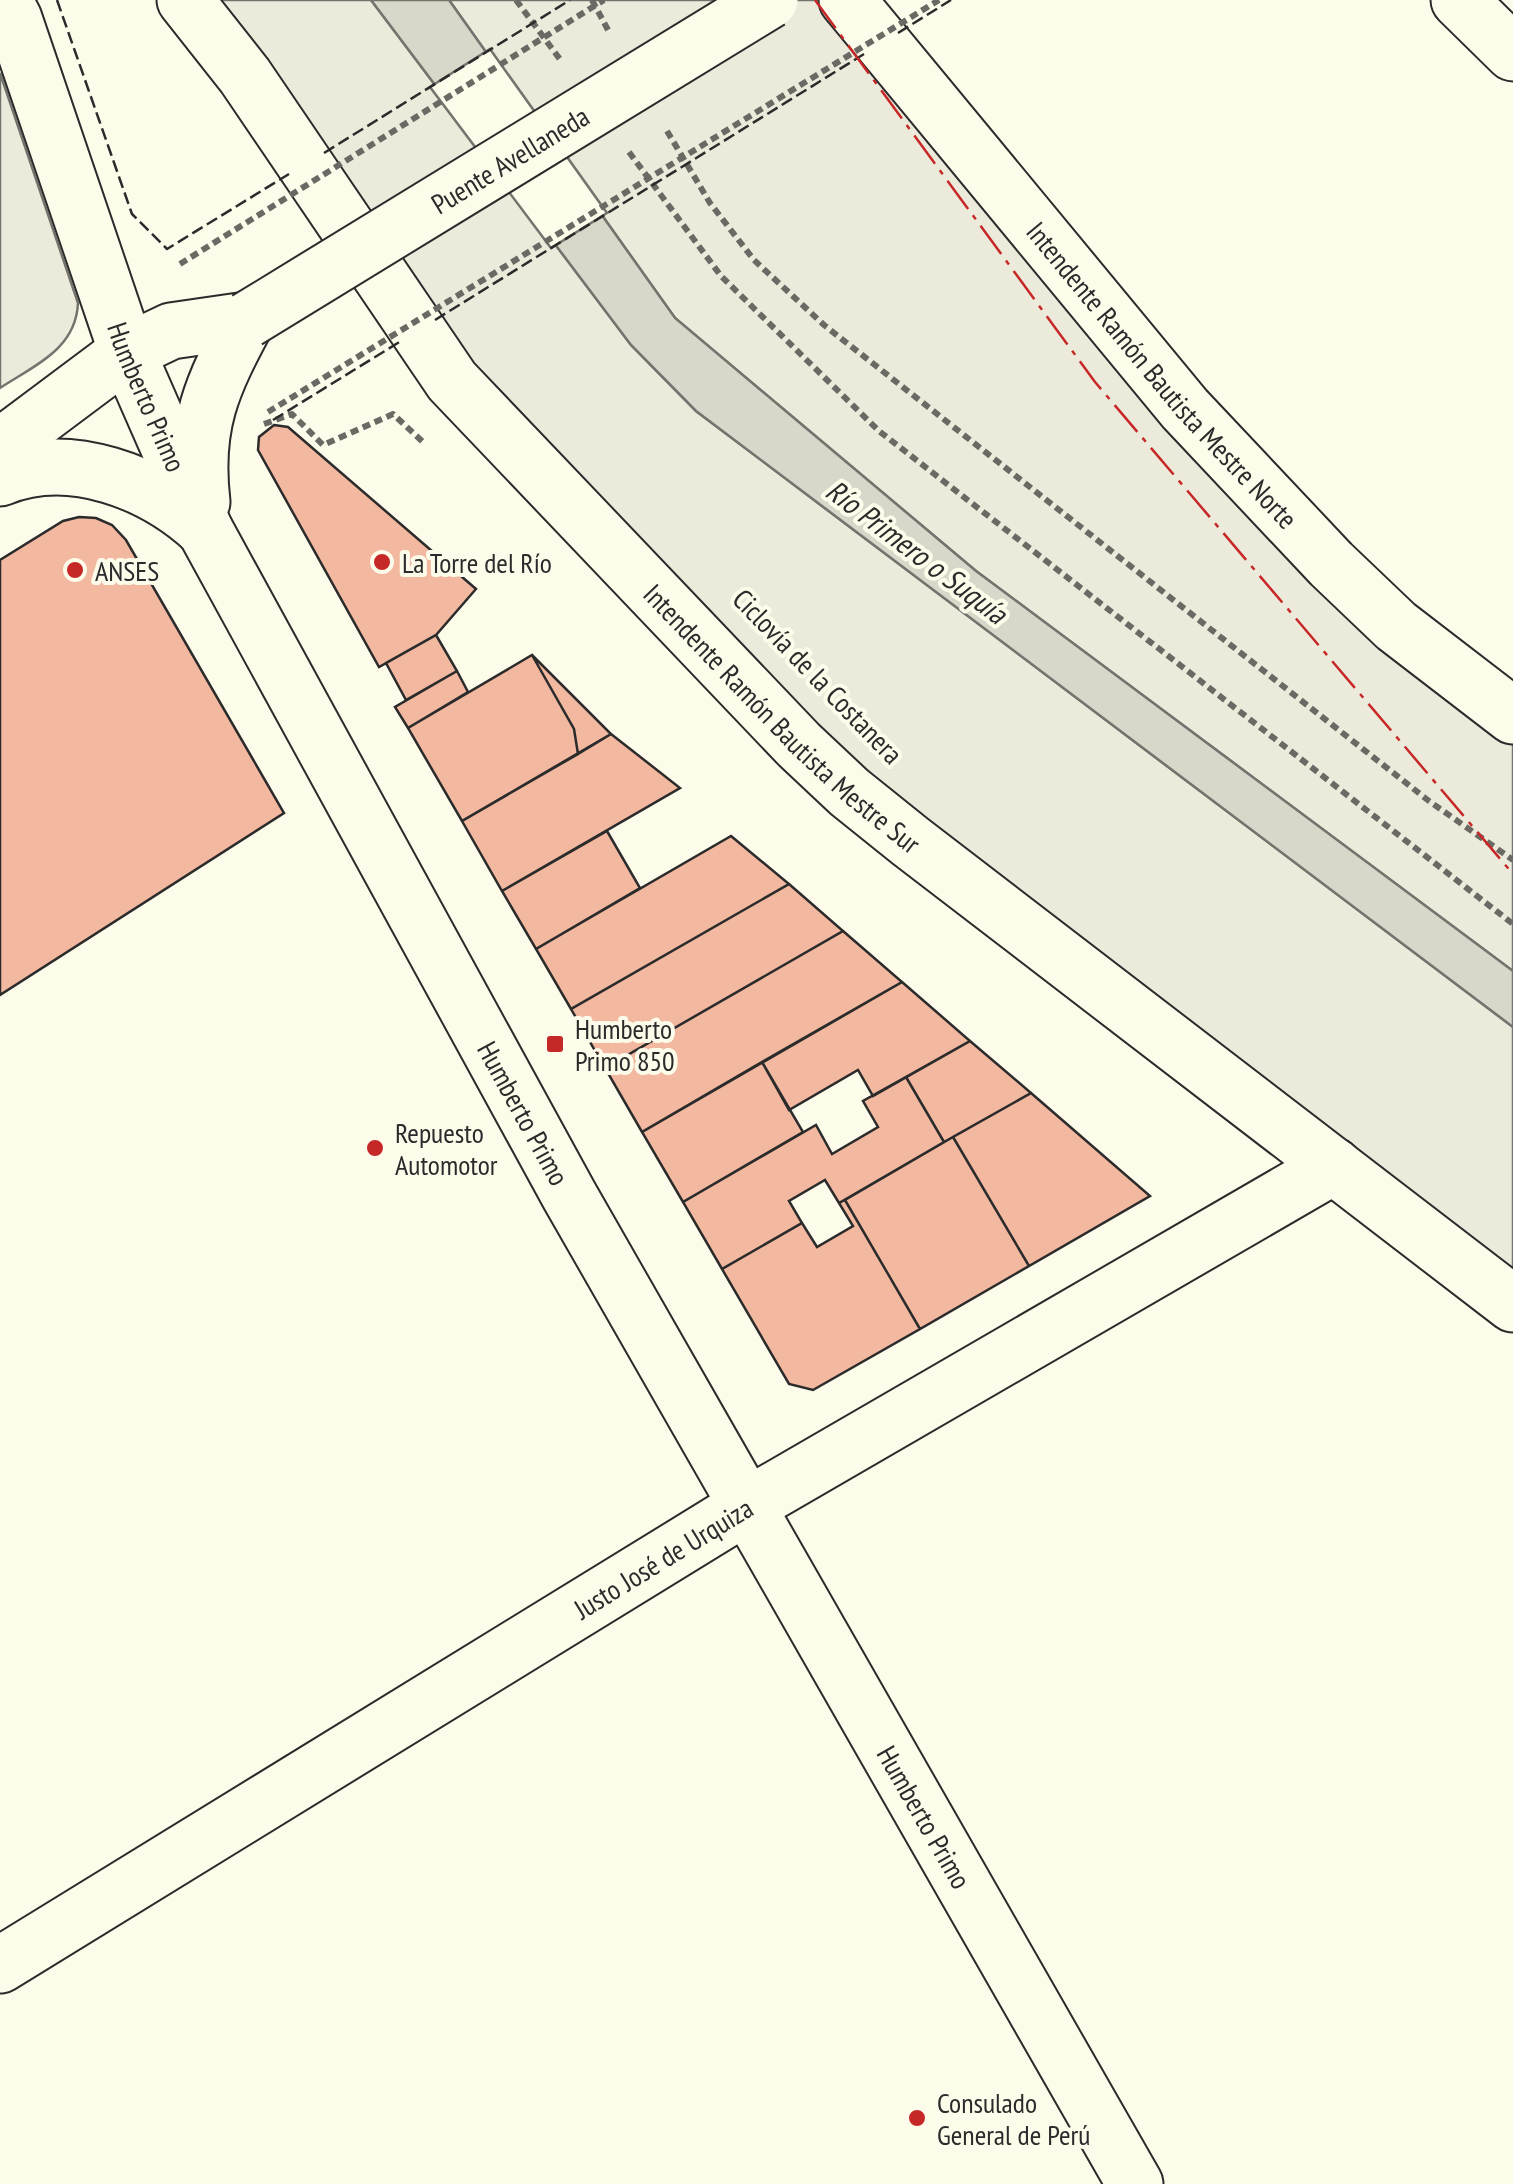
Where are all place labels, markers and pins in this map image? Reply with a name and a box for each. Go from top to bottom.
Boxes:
place label: La Torre del Río [402,544,552,581]
marker: La Torre del Río [371,551,393,573]
place label: ANSES [95,552,159,589]
marker: ANSES [64,559,86,581]
place label: Humberto Primo 850 [575,1010,675,1079]
marker: Humberto Primo 850 [544,1033,566,1055]
place label: Repuesto Automotor [395,1114,498,1183]
marker: Repuesto Automotor [364,1137,386,1159]
place label: Consulado General de Perú [937,2084,1090,2153]
marker: Consulado General de Perú [906,2107,928,2129]

